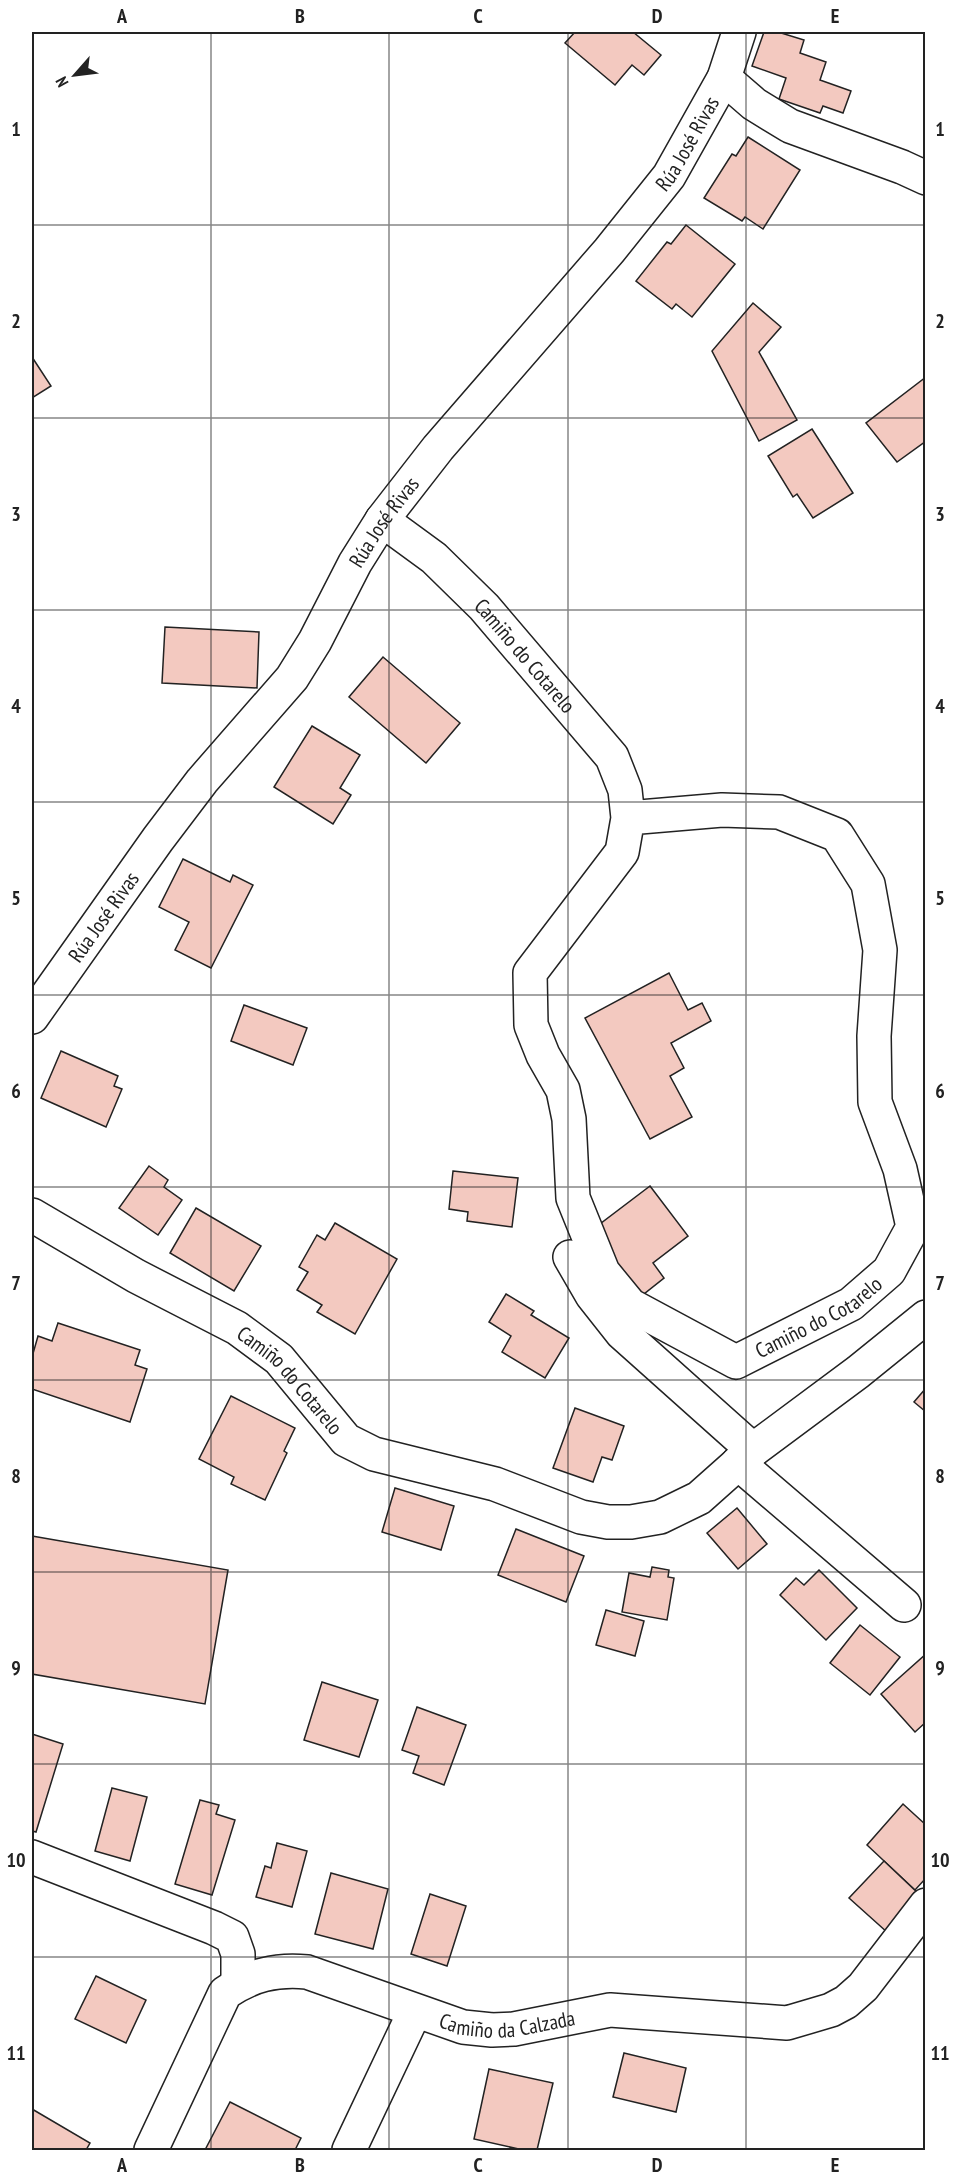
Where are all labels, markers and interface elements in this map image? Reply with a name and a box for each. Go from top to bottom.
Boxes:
text: A [116,3,128,29]
text: B [295,3,305,29]
text: C [473,3,483,29]
text: D [652,3,663,29]
text: E [831,3,839,29]
north arrow [45,45,105,105]
text: N [51,74,73,91]
street label: Rúa José Rivas [649,91,725,196]
text: 1 [11,116,21,142]
text: 1 [935,116,945,142]
text: 2 [11,308,21,334]
text: 2 [935,308,945,334]
street label: Rúa José Rivas [342,471,424,572]
text: 3 [11,501,21,527]
text: 3 [935,501,945,527]
street label: Camiño do Cotarelo [469,592,582,718]
text: 4 [11,693,21,719]
text: 4 [935,693,945,719]
street label: Rúa José Rivas [62,866,144,967]
text: 5 [11,885,21,911]
text: 5 [935,885,945,911]
text: 6 [11,1078,21,1104]
text: 6 [935,1078,945,1104]
text: 7 [11,1270,21,1296]
street label: Camiño do Cotarelo [750,1270,887,1364]
text: 7 [935,1270,945,1296]
street label: Camiño do Cotarelo [232,1319,349,1440]
text: 8 [11,1463,21,1489]
text: 8 [935,1463,945,1489]
text: 9 [11,1655,21,1681]
text: 9 [935,1655,945,1681]
text: 10 [6,1847,26,1873]
text: 10 [930,1847,950,1873]
street label: Camiño da Calzada [436,2004,577,2044]
text: 11 [6,2040,26,2066]
text: 11 [930,2040,950,2066]
text: A [116,2152,128,2178]
text: B [295,2152,305,2178]
text: C [473,2152,483,2178]
text: D [652,2152,663,2178]
text: E [831,2152,839,2178]

